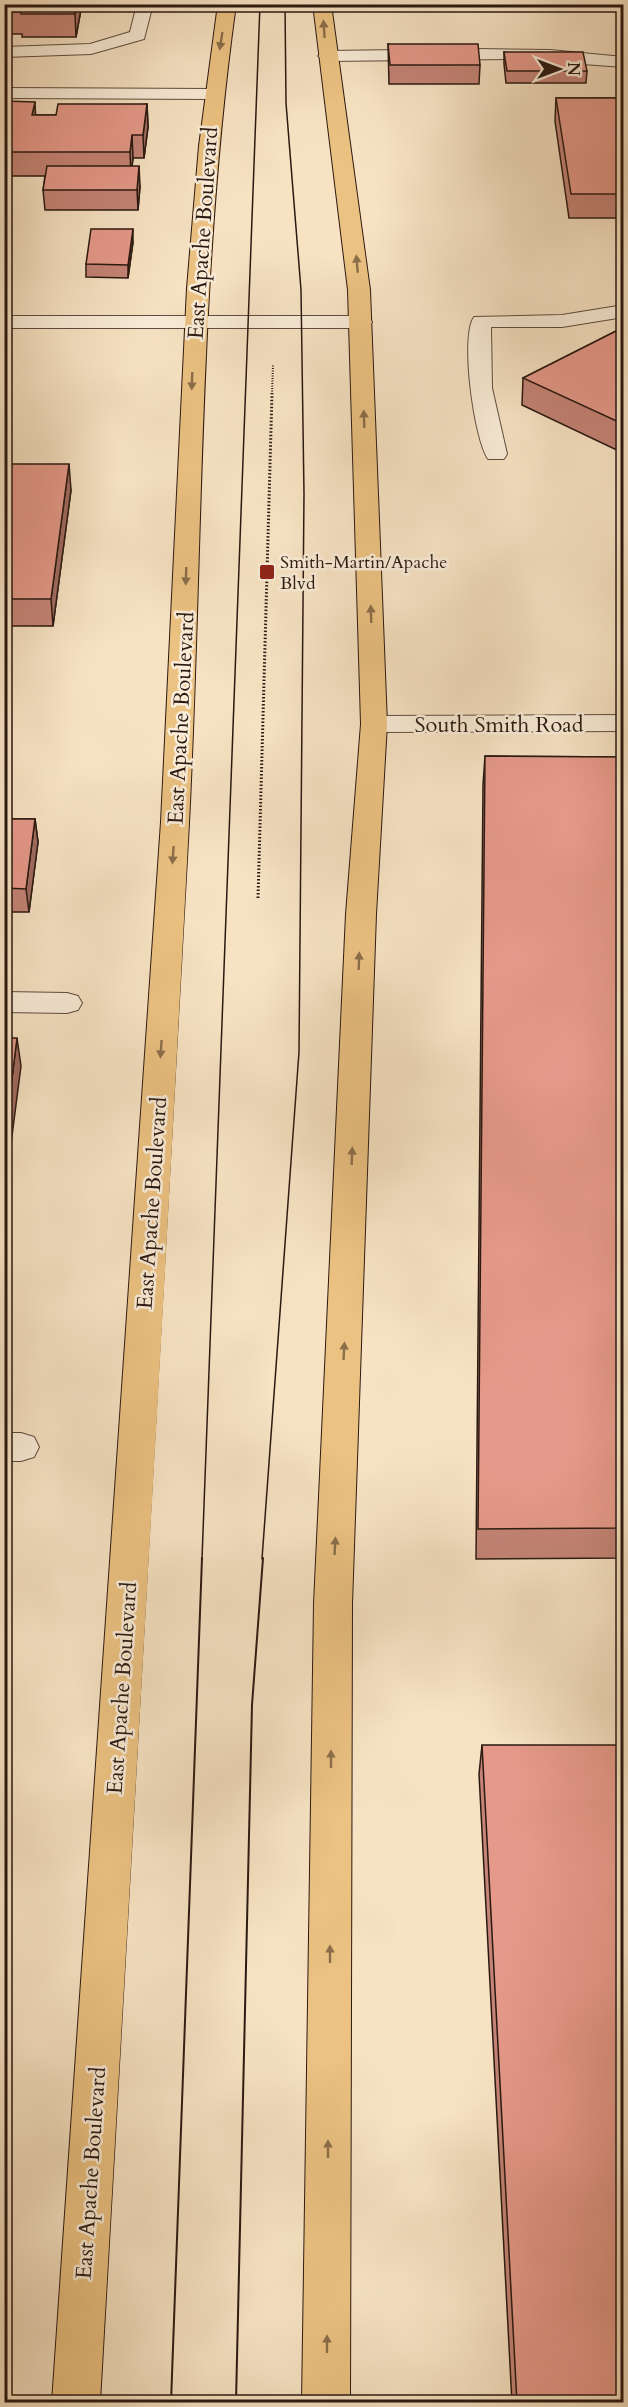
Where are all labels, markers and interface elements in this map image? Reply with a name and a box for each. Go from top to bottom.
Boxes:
one-way arrow [320,20,329,39]
one-way arrow [216,32,225,51]
north arrow [529,39,589,99]
text: N [562,62,584,76]
street label: East Apache Boulevard [181,125,225,340]
one-way arrow [352,254,362,273]
one-way arrow [187,372,196,391]
one-way arrow [359,410,369,429]
place label: Smith-Martin/Apache Blvd [280,550,447,596]
marker: Smith-Martin/Apache Blvd [258,563,276,581]
one-way arrow [182,567,191,586]
one-way arrow [367,604,376,623]
street label: East Apache Boulevard [160,611,202,825]
street label: South Smith Road [414,710,584,740]
one-way arrow [169,845,178,864]
one-way arrow [354,952,364,971]
one-way arrow [156,1040,166,1059]
street label: East Apache Boulevard [130,1095,174,1310]
one-way arrow [348,1147,357,1166]
one-way arrow [339,1341,348,1360]
one-way arrow [331,1536,340,1555]
street label: East Apache Boulevard [100,1580,144,1795]
one-way arrow [327,1750,336,1769]
one-way arrow [325,1945,335,1964]
street label: East Apache Boulevard [69,2065,113,2280]
one-way arrow [323,2140,333,2159]
one-way arrow [322,2335,332,2354]

